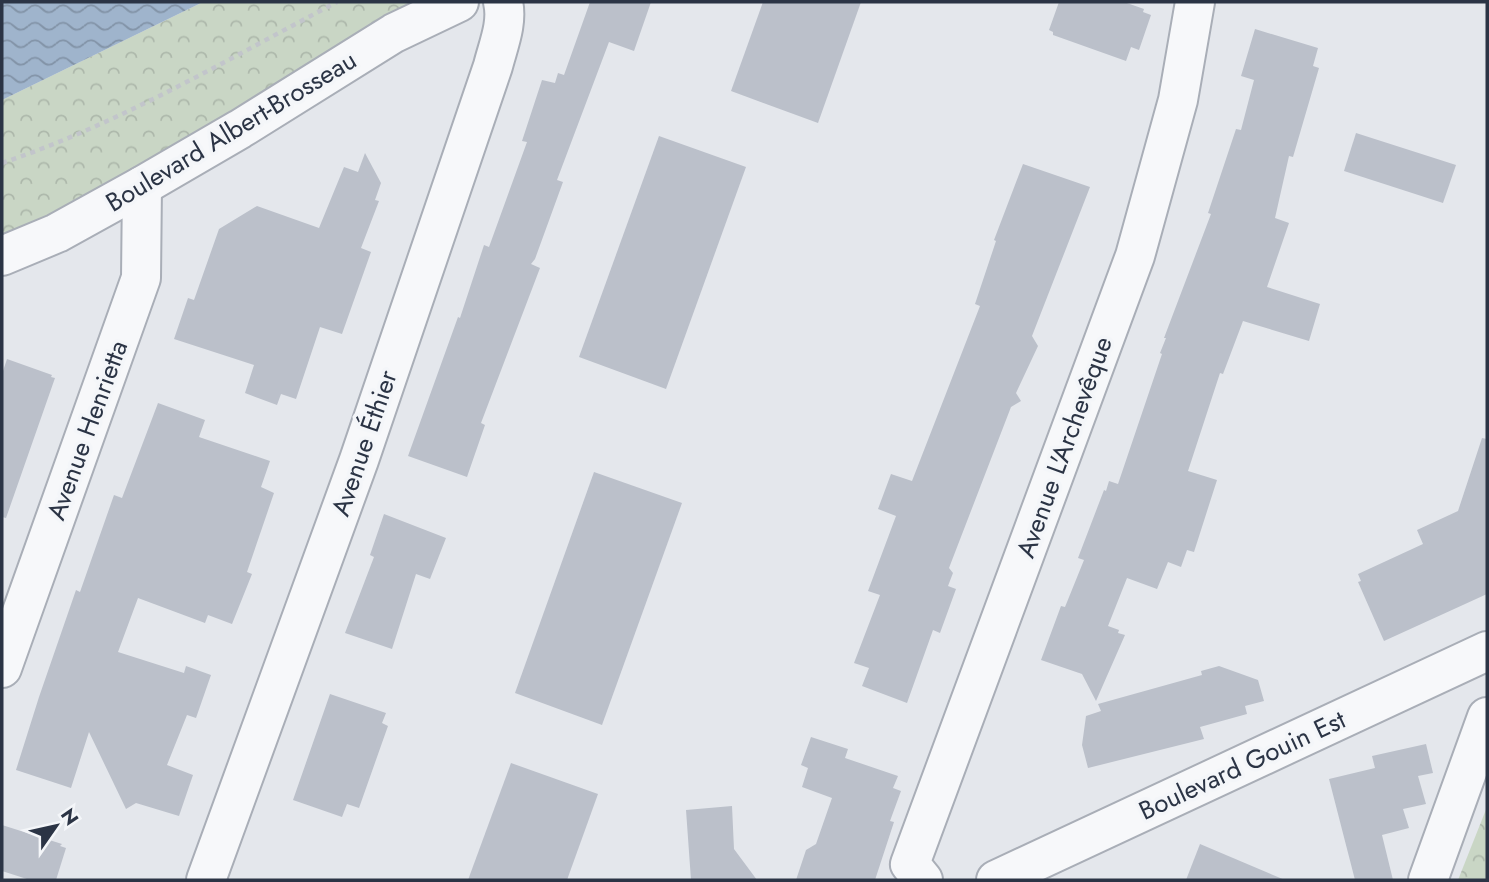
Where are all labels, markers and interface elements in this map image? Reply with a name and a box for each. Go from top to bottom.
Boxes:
street label: Boulevard Albert-Brosseau [98,41,364,221]
street label: Avenue L'Archevêque [1006,331,1122,563]
street label: Avenue Henrietta [37,335,137,525]
street label: Avenue Éthier [321,365,407,521]
street label: Boulevard Gouin Est [1132,700,1352,830]
north arrow [21,791,91,861]
text: N [54,803,85,831]

